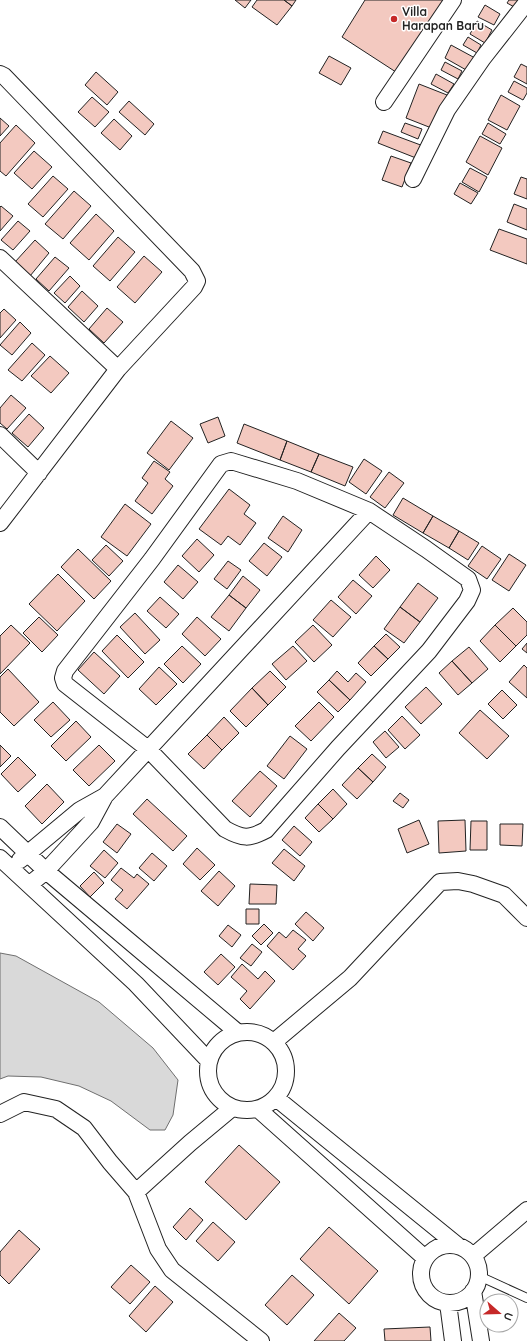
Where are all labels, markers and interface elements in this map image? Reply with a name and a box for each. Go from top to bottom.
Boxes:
place label: Villa Harapan Baru [402,4,484,33]
marker: Villa Harapan Baru [389,14,399,24]
north arrow [479,1293,519,1333]
text: U [500,1310,516,1322]

